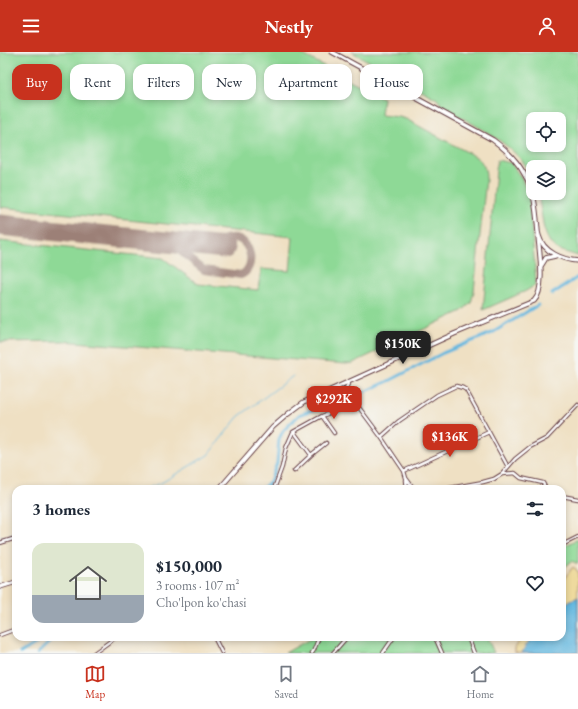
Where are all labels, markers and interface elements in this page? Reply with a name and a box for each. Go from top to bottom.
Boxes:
icon: menu [20,15,42,37]
text: Nestly [265,15,313,38]
icon: person [536,15,558,37]
chip: Buy [12,64,62,100]
chip: Rent [70,64,125,100]
chip: Filters [133,64,194,100]
chip: New [202,64,256,100]
chip: Apartment [264,64,352,100]
chip: House [360,64,423,100]
map controls [526,112,566,200]
button: locate [526,112,566,152]
button: layers [526,160,566,200]
pin: $150K [375,331,431,365]
text: $150K [385,335,421,352]
pin: $292K [306,386,362,420]
text: $292K [316,390,352,407]
pin: $136K [422,424,478,458]
text: $136K [432,428,468,445]
text: 3 homes [32,498,90,520]
icon: filters [524,498,546,520]
text: $150,000 [156,555,222,577]
icon: home [64,559,112,607]
icon: heart [524,572,546,594]
text: 3 rooms · 107 m² [156,577,240,594]
text: Cho'lpon ko'chasi [156,594,246,611]
tab: Map [84,663,106,701]
tab: Saved [275,663,298,701]
tab: Home [467,663,494,701]

